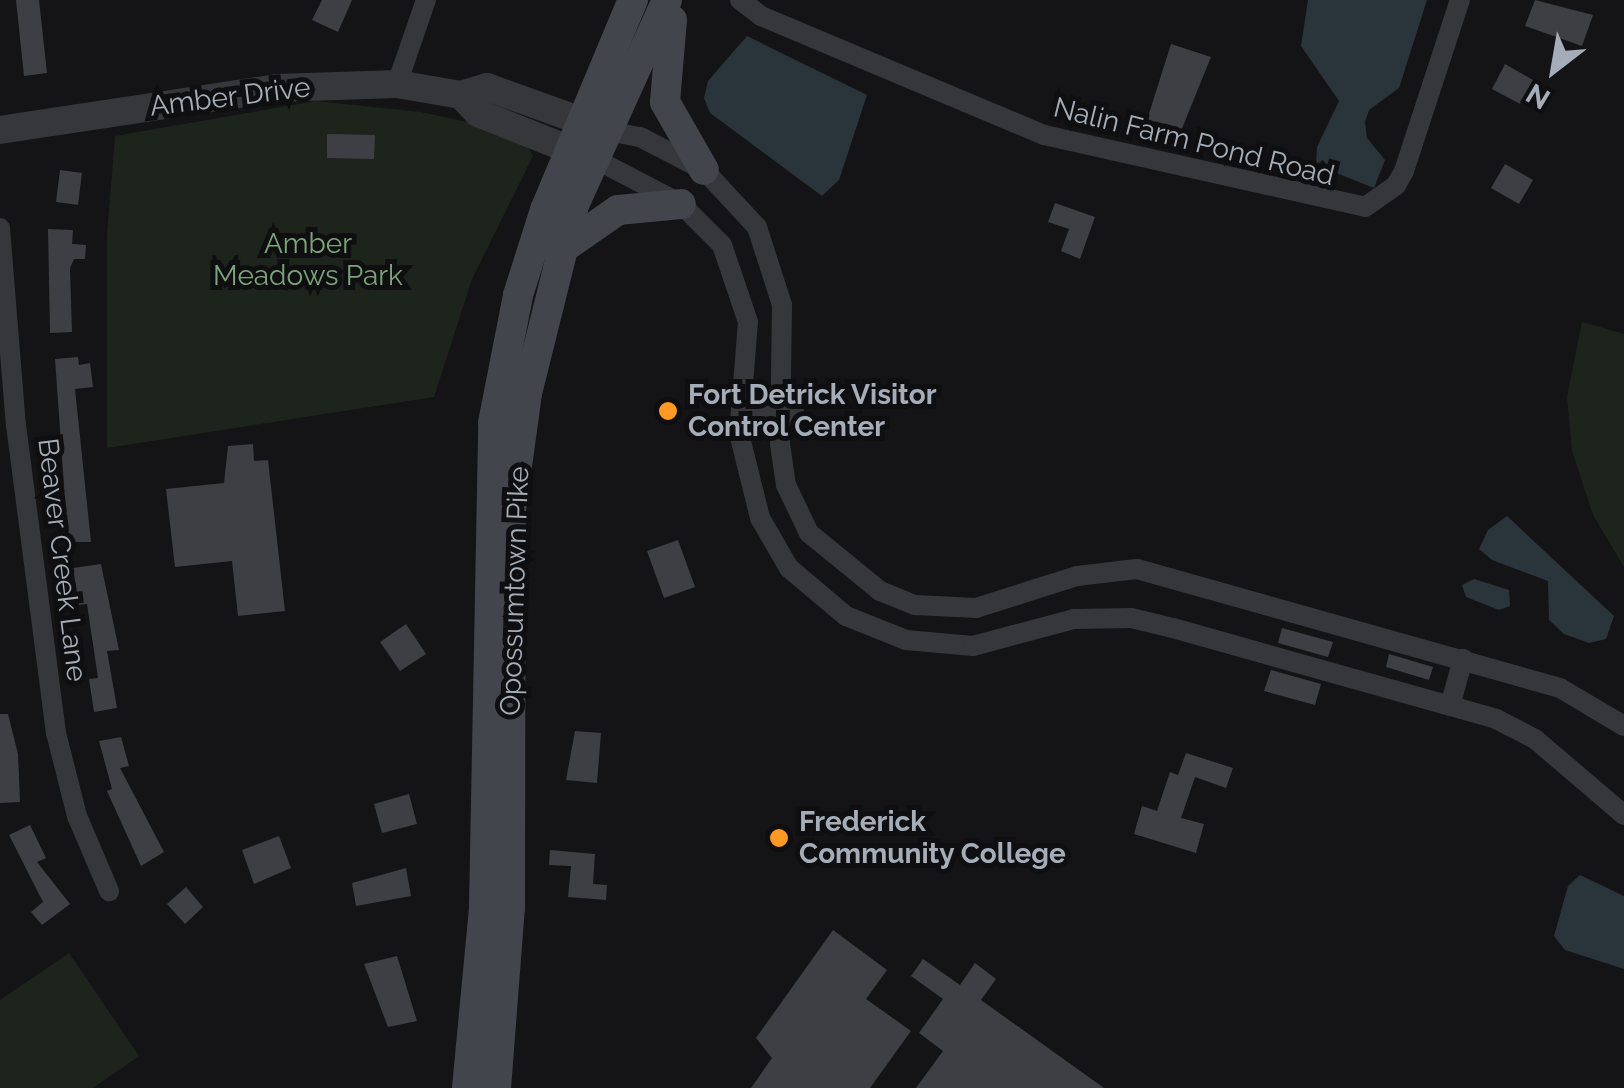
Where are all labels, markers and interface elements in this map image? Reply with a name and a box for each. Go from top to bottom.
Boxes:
north arrow [1504,20,1604,120]
street label: Amber Drive [147,70,313,124]
text: N [1521,76,1556,116]
street label: Nalin Farm Pond Road [1050,91,1338,193]
park label: Amber Meadows Park [213,227,403,293]
place label: Fort Detrick Visitor Control Center [688,378,937,444]
marker: Fort Detrick Visitor Control Center [657,400,679,422]
street label: Beaver Creek Lane [30,436,94,684]
street label: Opossumtown Pike [494,466,536,716]
place label: Frederick Community College [799,805,1067,871]
marker: Frederick Community College [768,827,790,849]

